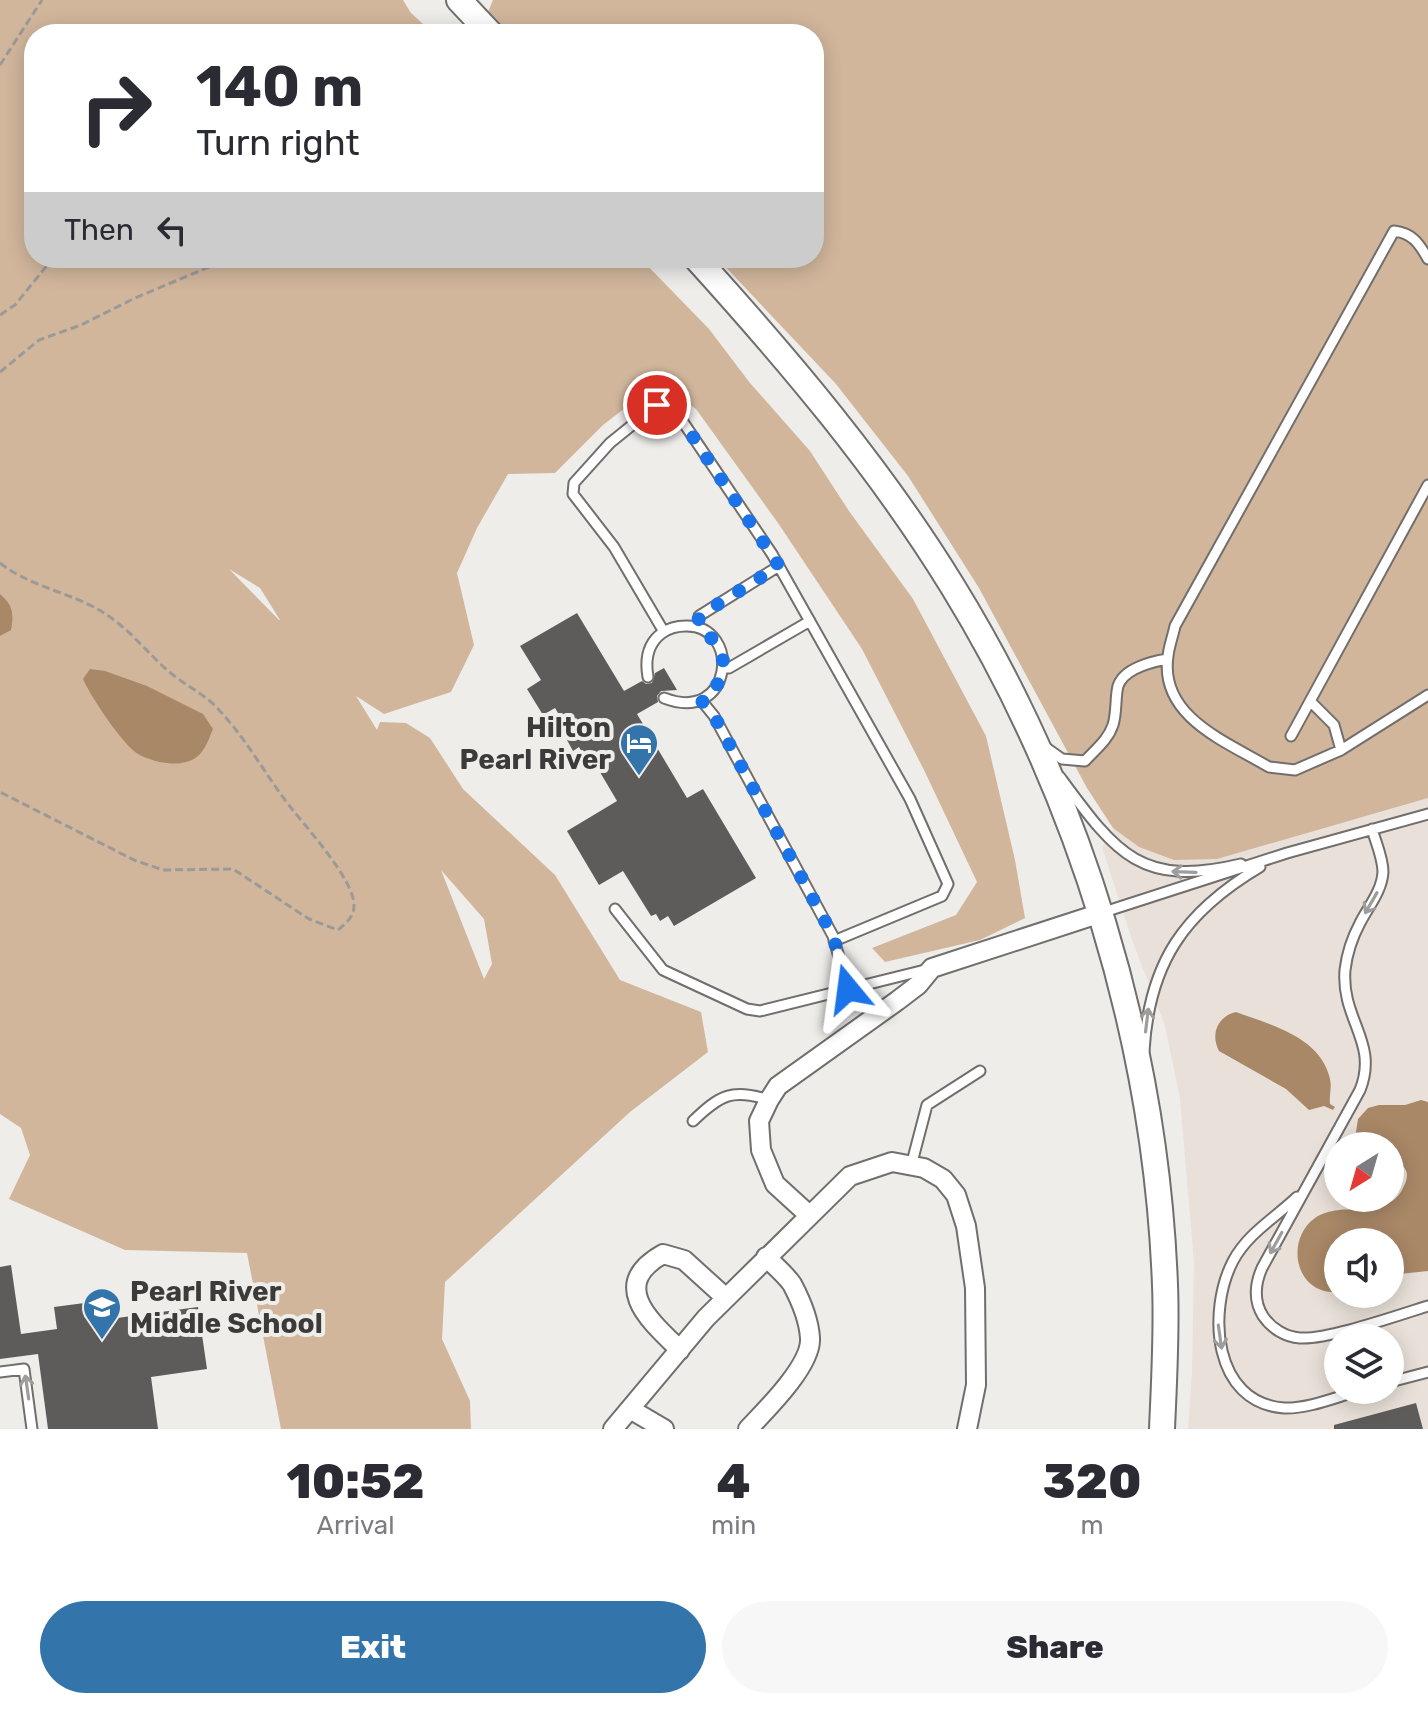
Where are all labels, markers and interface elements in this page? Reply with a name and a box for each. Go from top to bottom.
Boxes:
text: 140 m [196,54,363,120]
icon: right [64,56,168,160]
text: Turn right [196,121,360,164]
icon: left [150,208,194,252]
text: Then [64,212,134,248]
pin [623,371,691,439]
icon: arrive [635,383,679,427]
place label: Hilton Pearl River [460,711,611,776]
hotel icon: Hilton Pearl River [618,722,660,777]
one-way arrow [1171,864,1197,879]
one-way arrow [1363,891,1378,915]
position arrow [806,947,890,1031]
one-way arrow [1139,1008,1154,1034]
north arrow [1324,1132,1404,1212]
map controls [1324,1132,1404,1404]
button: sound [1324,1228,1404,1308]
one-way arrow [1268,1231,1284,1254]
place label: Pearl River Middle School [130,1275,323,1340]
school or university icon: Pearl River Middle School [81,1286,123,1341]
one-way arrow [1213,1324,1228,1350]
button: layers [1324,1324,1404,1404]
one-way arrow [19,1375,34,1400]
text: 10:52 [286,1453,425,1510]
text: 4 [717,1453,751,1510]
text: 320 [1043,1453,1142,1510]
text: Arrival [317,1510,395,1541]
text: min [711,1510,756,1541]
text: m [1081,1510,1104,1541]
button: Exit [40,1601,706,1693]
button: Share [722,1601,1388,1693]

